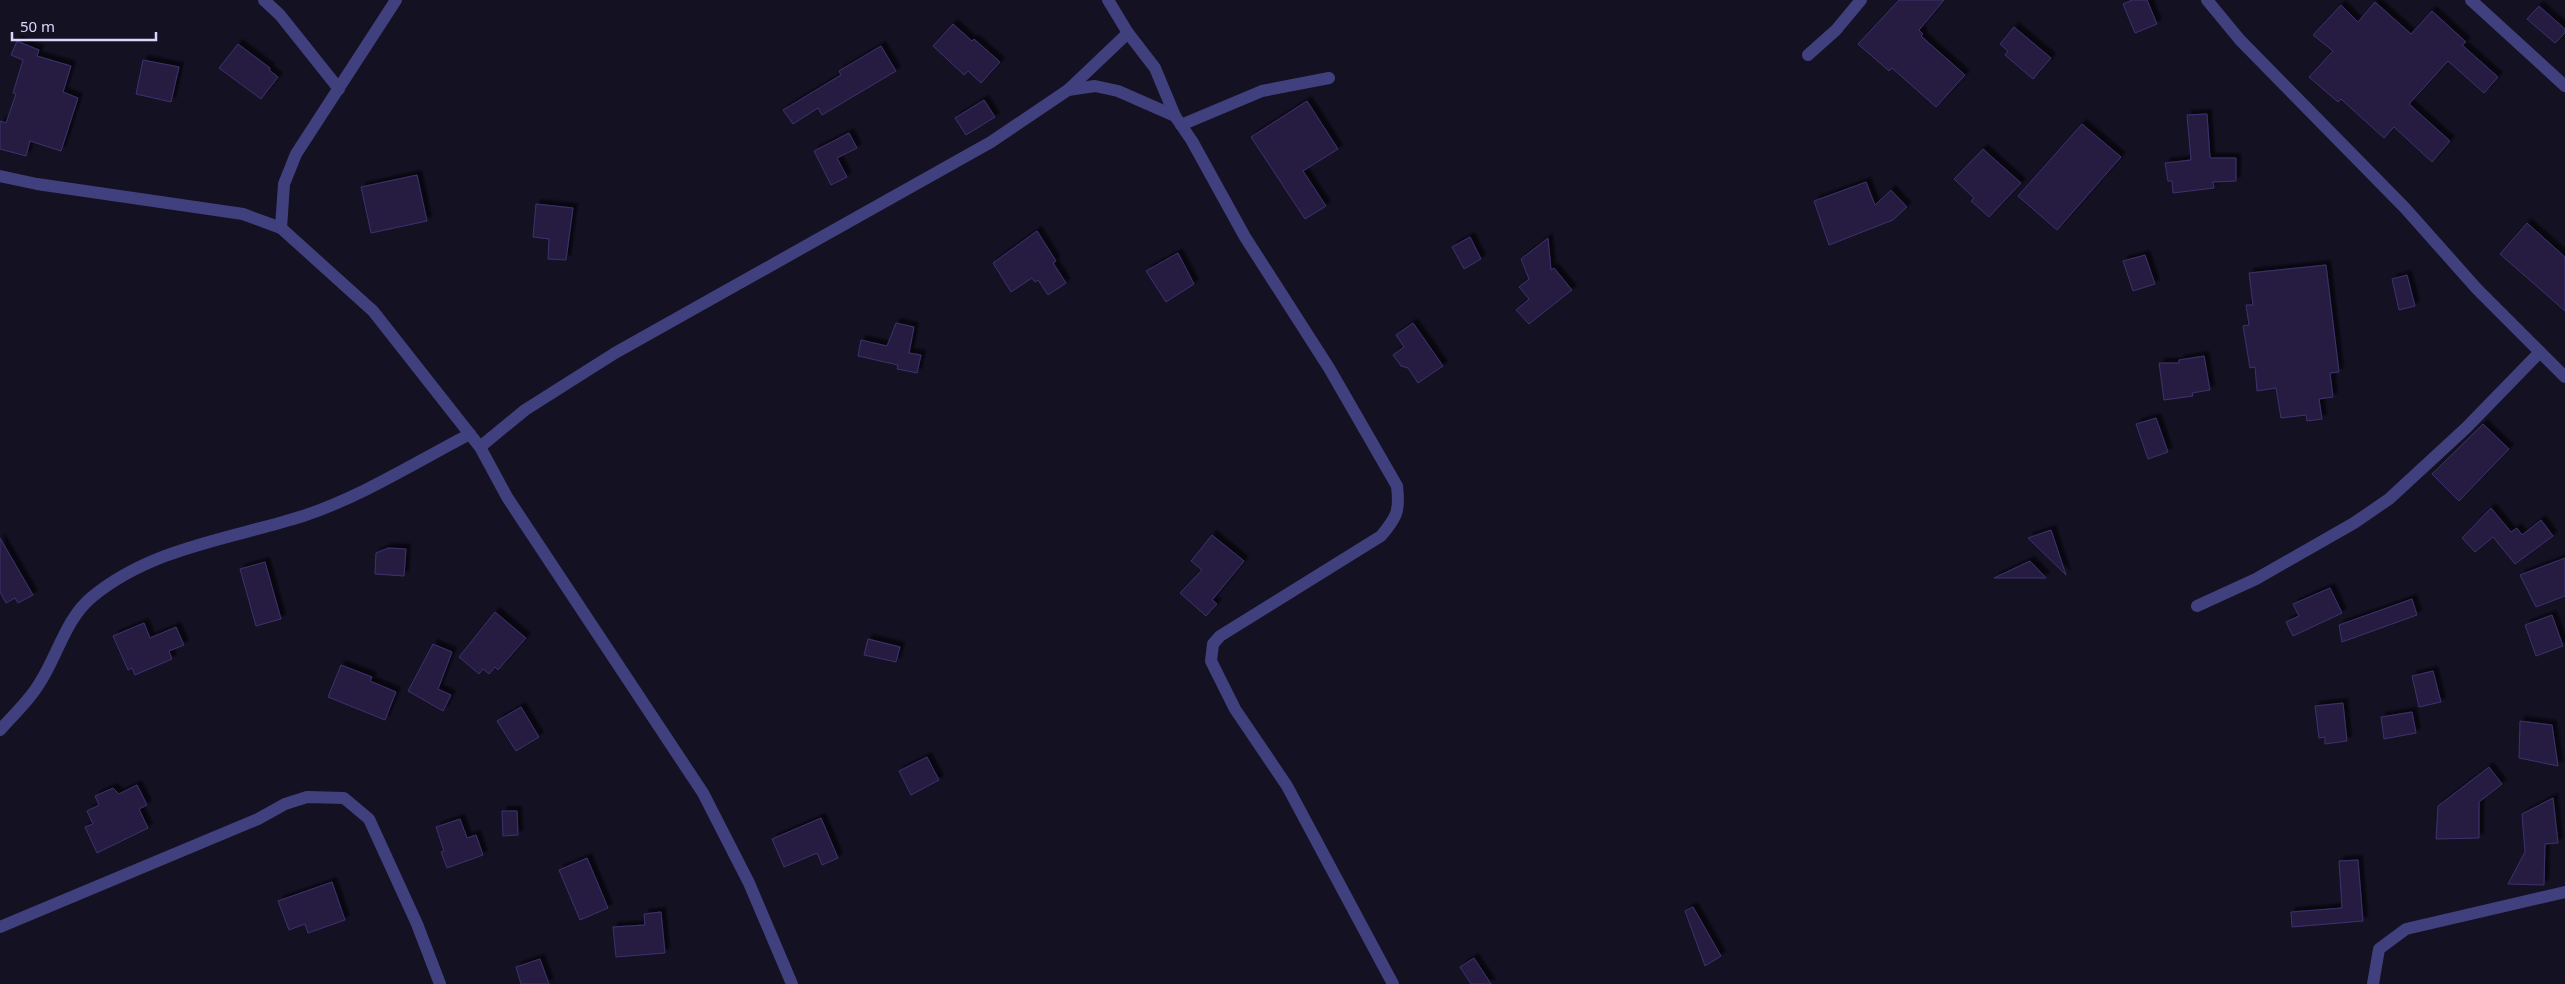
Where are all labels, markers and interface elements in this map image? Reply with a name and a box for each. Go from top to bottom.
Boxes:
scale bar [12,10,156,42]
text: 50 m [20,16,55,36]

